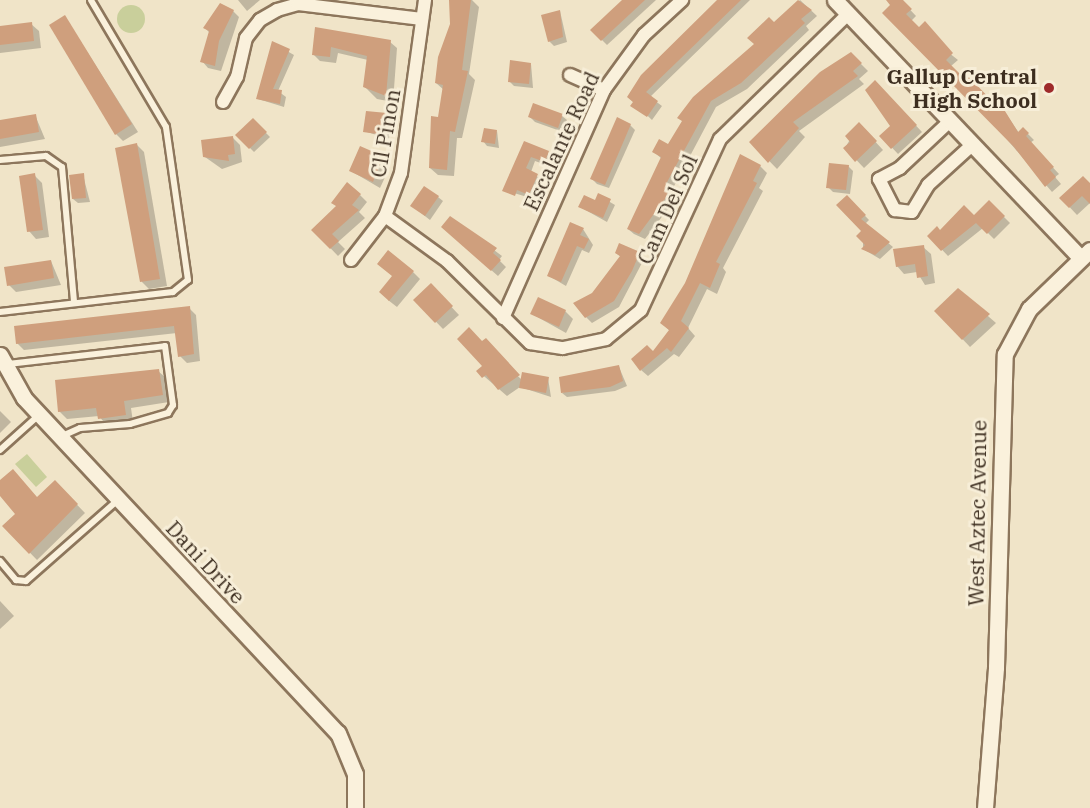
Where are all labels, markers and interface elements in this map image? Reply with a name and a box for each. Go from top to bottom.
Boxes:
place label: Gallup Central High School [887,63,1037,113]
street label: Escalante Road [518,67,604,215]
marker: Gallup Central High School [1042,81,1056,95]
street label: Cll Pinon [365,87,405,179]
street label: Cam Del Sol [632,150,702,268]
street label: West Aztec Avenue [963,419,991,607]
street label: Dani Drive [161,515,251,609]

